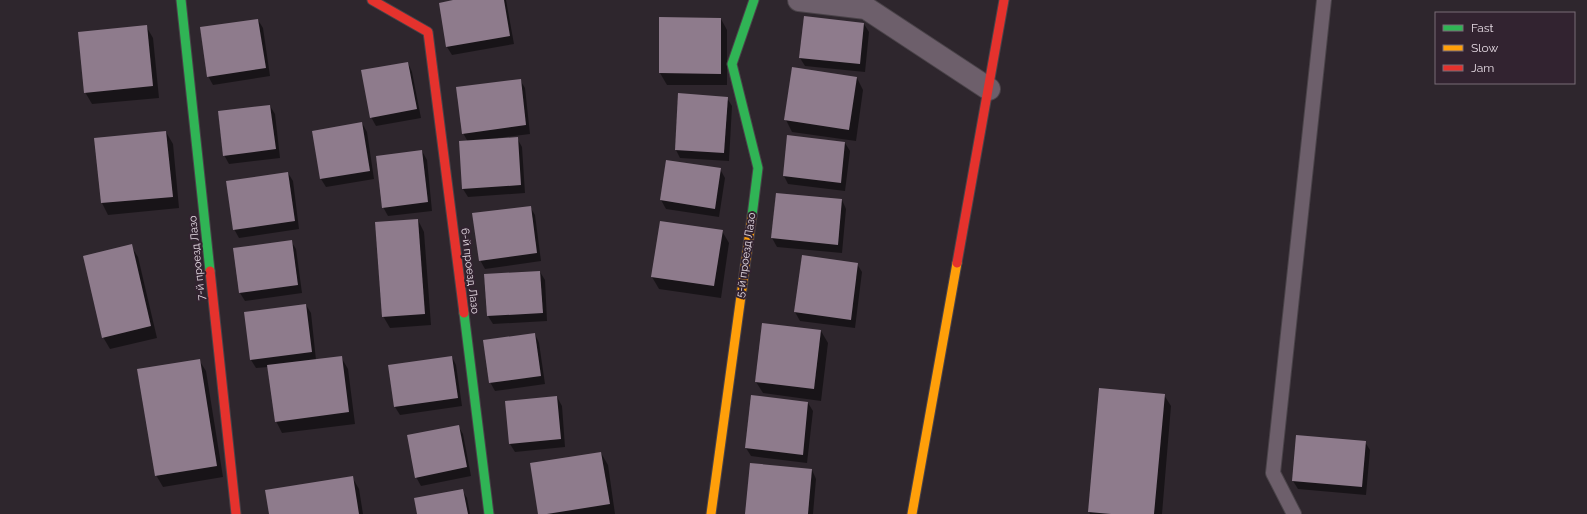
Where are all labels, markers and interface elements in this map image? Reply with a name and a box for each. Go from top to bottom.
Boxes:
legend [1435,12,1575,84]
text: Fast [1471,21,1494,35]
text: Slow [1471,41,1498,55]
text: Jam [1471,61,1494,75]
street label: 5-й проезд Лазо [734,211,758,298]
street label: 7-й проезд Лазо [186,214,208,301]
street label: 6-й проезд Лазо [458,227,482,315]

